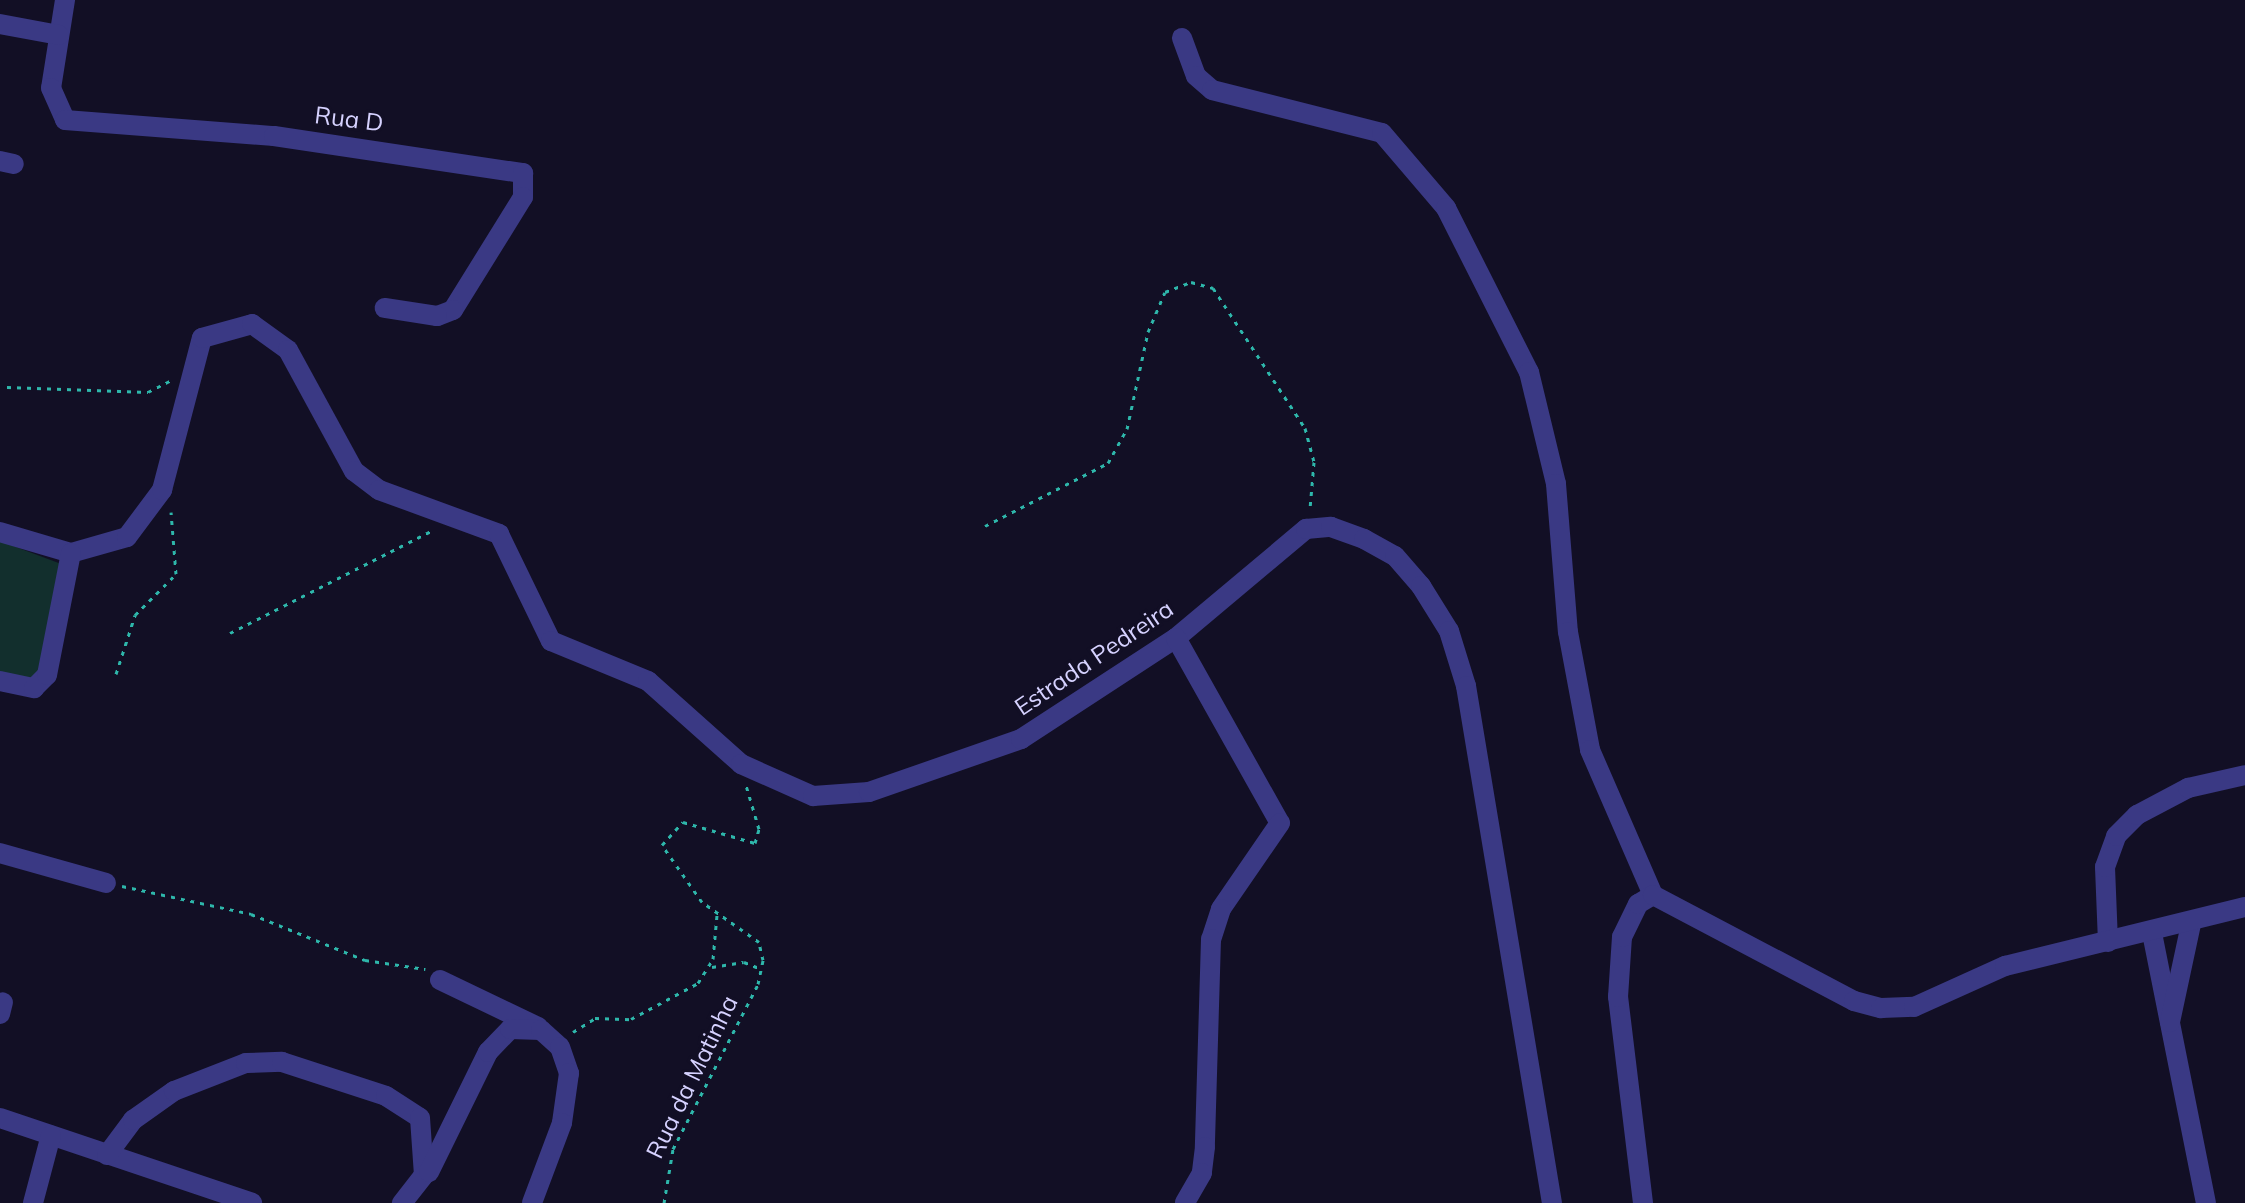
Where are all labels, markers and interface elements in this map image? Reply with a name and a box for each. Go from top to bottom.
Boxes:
street label: Rua D [313,100,385,138]
street label: Estrada Pedreira [1009,594,1179,722]
street label: Rua da Matinha [640,991,744,1163]

